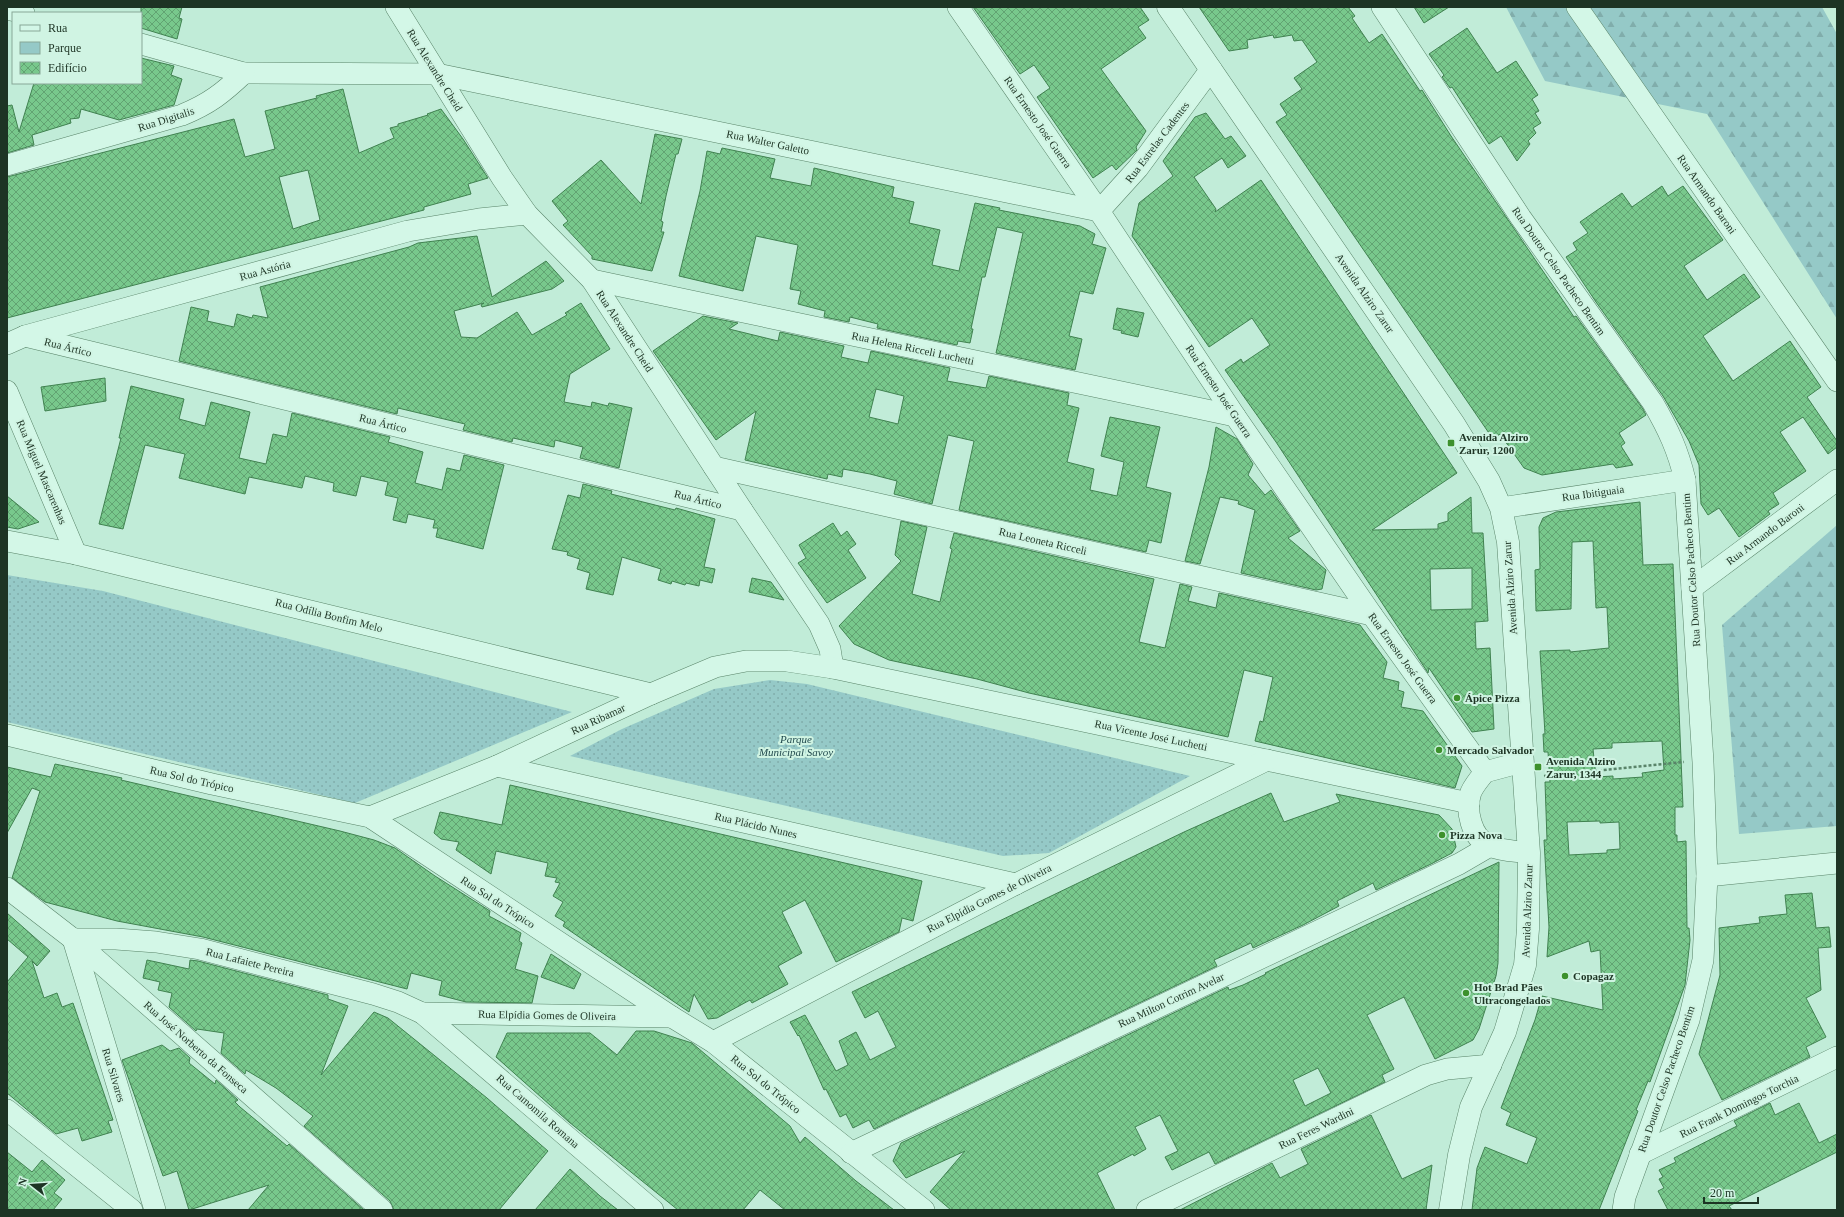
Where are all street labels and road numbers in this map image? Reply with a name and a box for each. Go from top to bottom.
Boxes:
street label: Rua Alexandre Cheid [405,27,465,114]
street label: Rua Ernesto José Guerra [1002,74,1074,170]
street label: Rua Estrelas Cadentes [1123,99,1191,185]
street label: Rua Digitalis [136,104,196,134]
street label: Rua Walter Galetto [725,127,811,157]
street label: Rua Armando Baroni [1675,152,1739,236]
street label: Rua Doutor Celso Pacheco Bentim [1510,204,1608,338]
street label: Avenida Alziro Zarur [1333,251,1397,335]
street label: Rua Astória [238,257,292,283]
street label: Rua Alexandre Cheid [594,288,656,374]
street label: Rua Helena Ricceli Luchetti [851,329,975,367]
street label: Rua Ártico [43,335,93,359]
street label: Rua Ernesto José Guerra [1184,342,1255,440]
street label: Rua Ártico [358,411,408,435]
street label: Rua Miguel Mascarenhas [15,418,69,526]
street label: Rua Ibitiguaia [1561,483,1625,503]
street label: Rua Ártico [673,487,723,511]
street label: Rua Doutor Celso Pacheco Bentim [1680,492,1702,647]
street label: Rua Armando Baroni [1724,501,1806,567]
street label: Rua Leoneta Ricceli [998,525,1088,557]
street label: Avenida Alziro Zarur [1501,540,1519,635]
street label: Rua Odília Bonfim Melo [274,596,384,634]
street label: Rua Ernesto José Guerra [1366,610,1440,706]
street label: Rua Ribamar [569,701,627,737]
street label: Rua Vicente José Luchetti [1094,717,1208,753]
street label: Rua Sol do Trópico [149,763,236,795]
street label: Rua Plácido Nunes [714,810,798,840]
street label: Rua Elpídia Gomes de Oliveira [925,861,1053,935]
street label: Avenida Alziro Zarur [1519,864,1535,958]
street label: Rua Sol do Trópico [459,874,538,931]
street label: Rua Lafaiete Pereira [205,945,295,979]
street label: Rua Milton Cotrim Avelar [1116,970,1226,1030]
street label: Rua José Norberto da Fonseca [142,999,251,1095]
street label: Rua Doutor Celso Pacheco Bentim [1635,1004,1697,1154]
street label: Rua Elpídia Gomes de Oliveira [478,1008,616,1022]
street label: Rua Silvares [100,1047,128,1103]
street label: Rua Sol do Trópico [729,1052,804,1116]
street label: Rua Camomila Romana [494,1072,582,1150]
street label: Rua Frank Domingos Torchia [1678,1072,1800,1140]
street label: Rua Feres Wardini [1277,1105,1355,1151]

